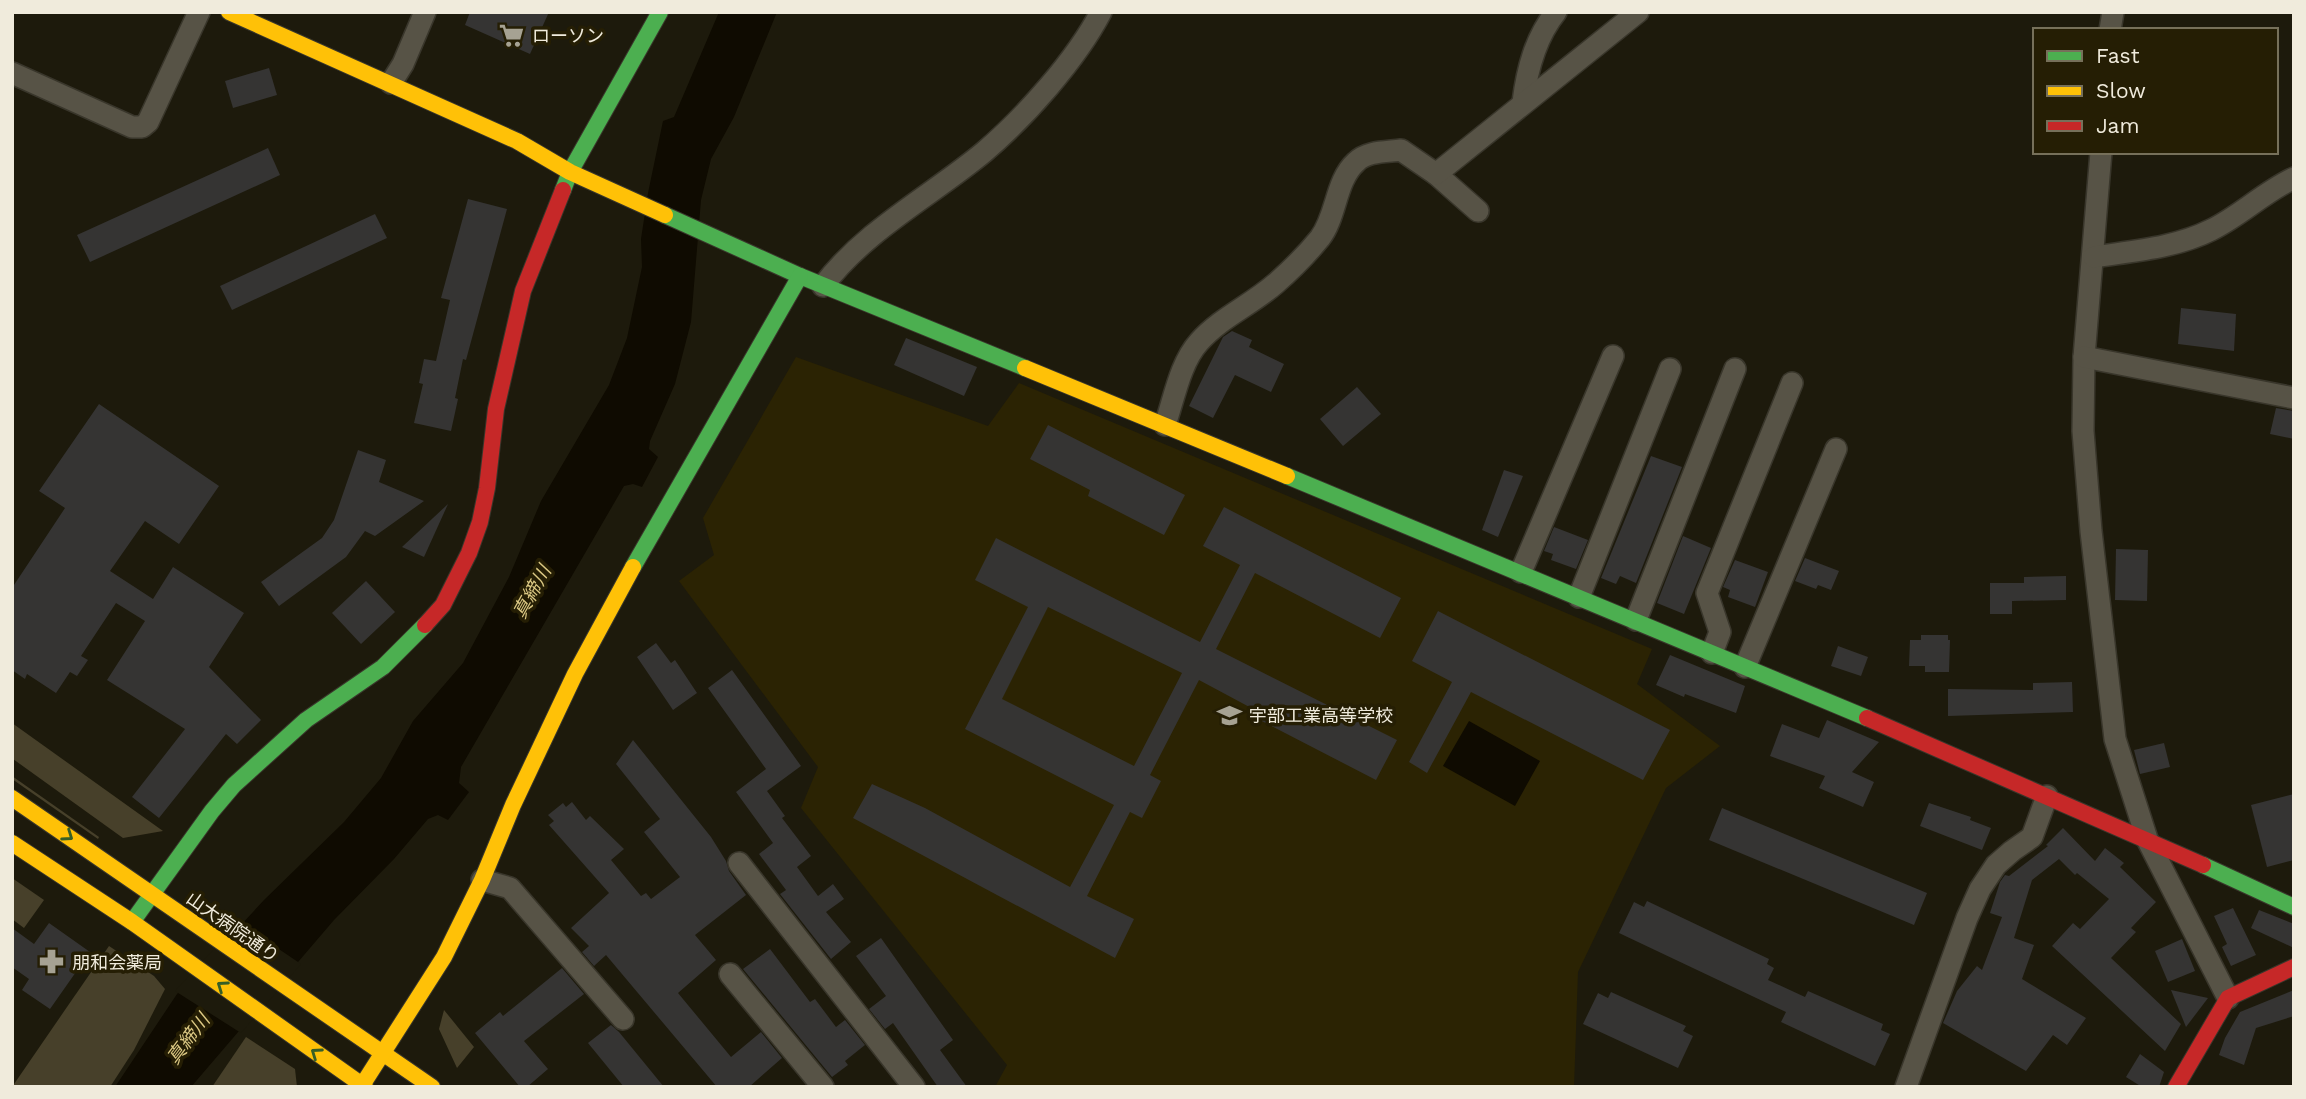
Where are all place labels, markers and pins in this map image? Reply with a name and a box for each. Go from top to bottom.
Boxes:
supermarket icon: ローソン [498,21,526,49]
place label: ローソン [532,25,604,46]
school or university icon: 宇部工業高等学校 [1215,701,1243,729]
place label: 宇部工業高等学校 [1249,705,1393,726]
pharmacy icon: 朋和会薬局 [38,948,66,976]
place label: 朋和会薬局 [72,952,162,973]

